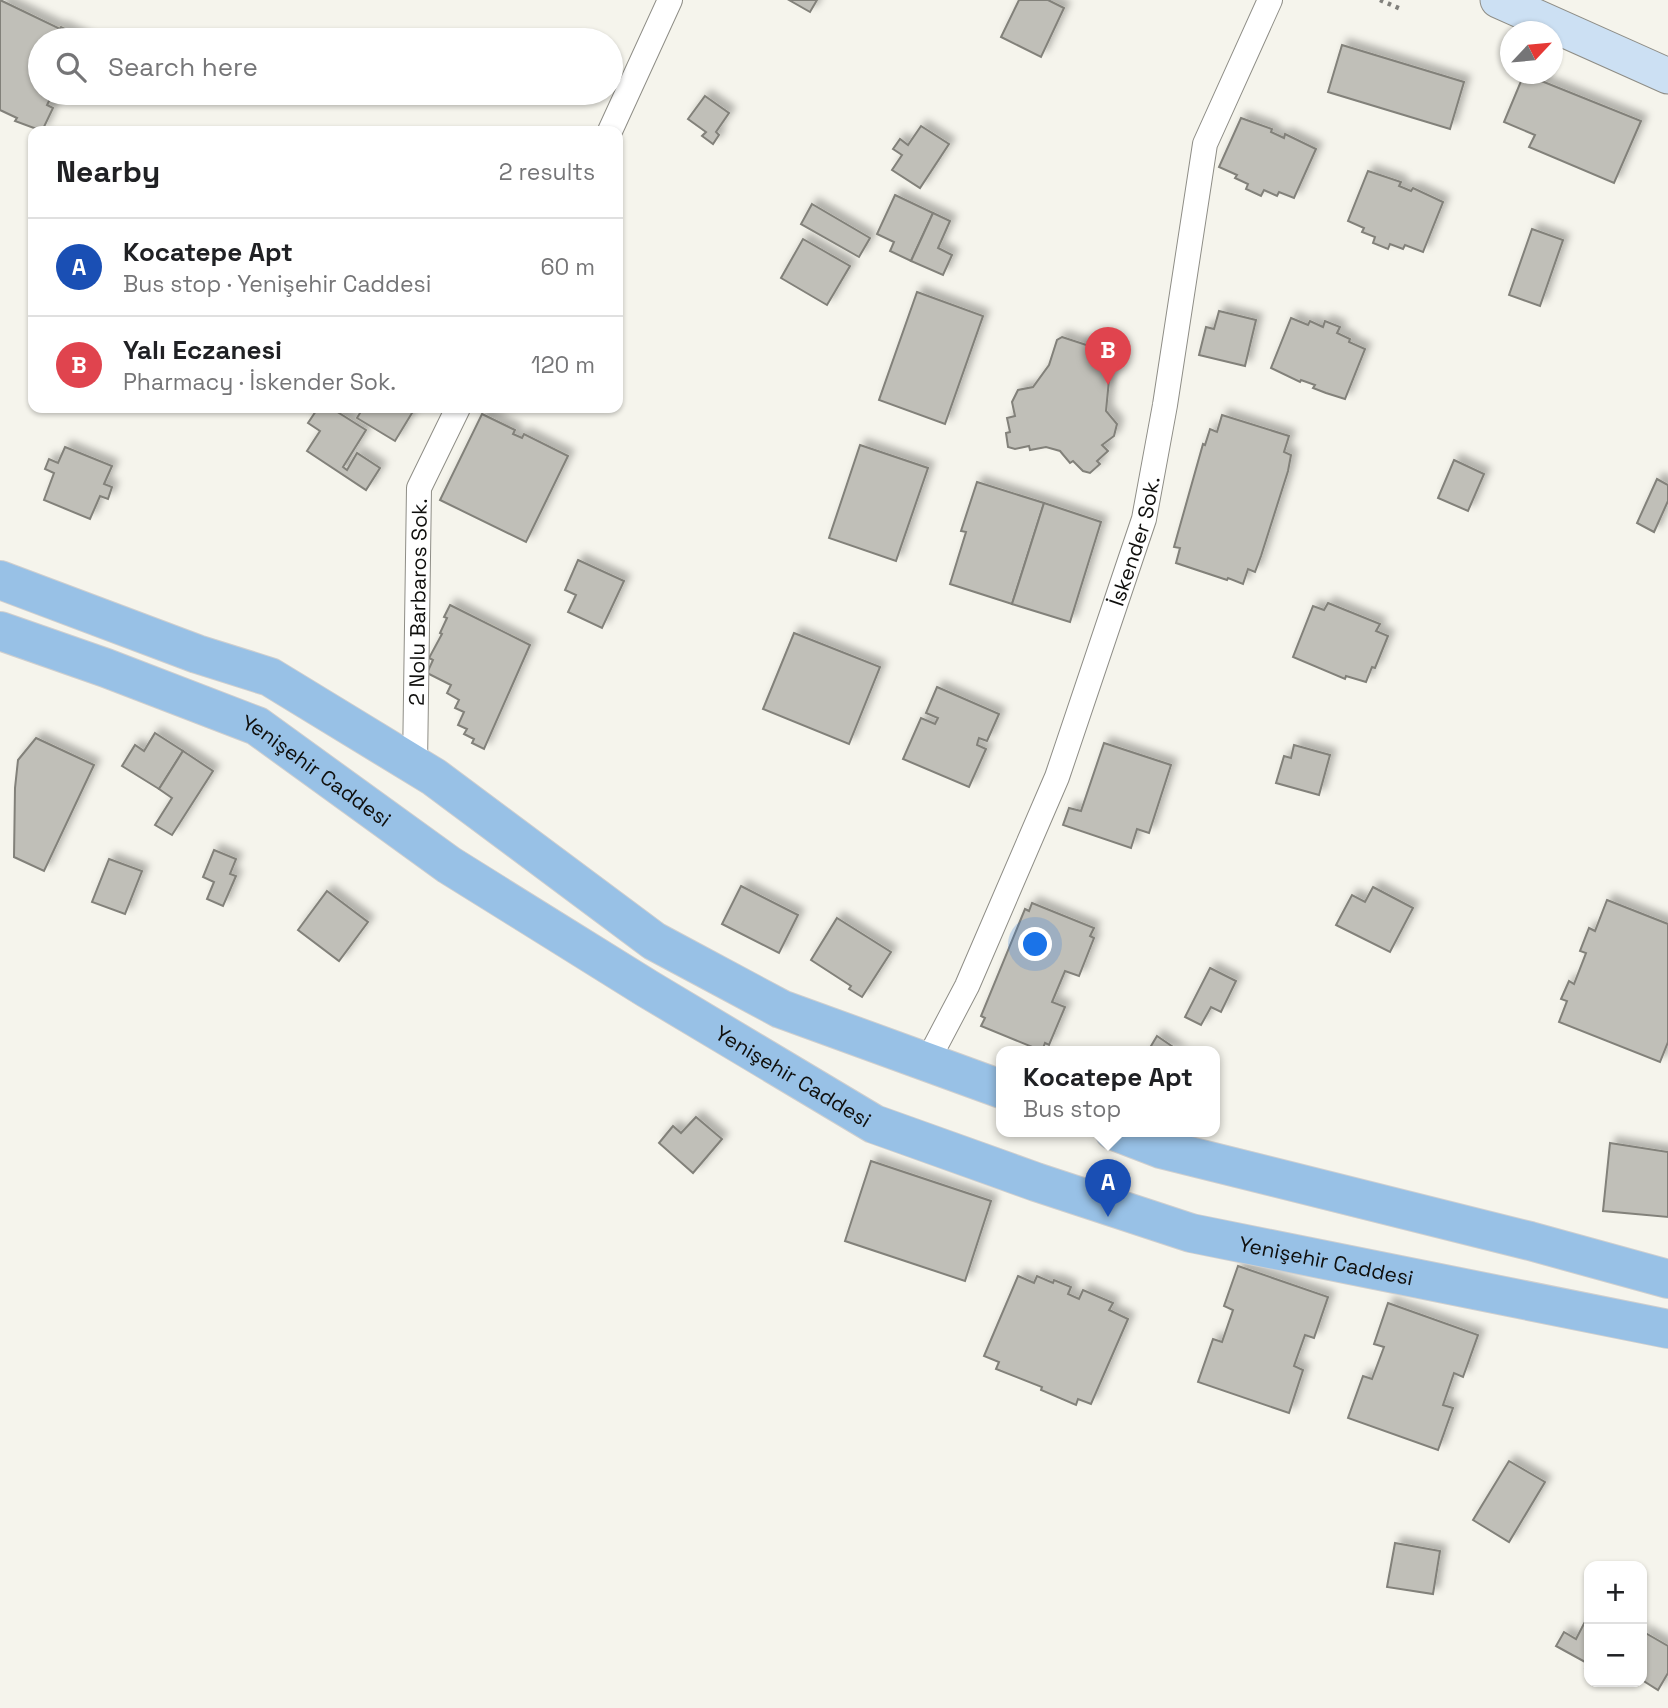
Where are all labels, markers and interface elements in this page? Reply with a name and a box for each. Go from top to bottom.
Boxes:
north arrow [1500,21,1563,84]
search box [28,28,623,105]
icon: search [52,48,90,86]
text: Search here [108,50,258,84]
text: Nearby [56,152,160,191]
text: 2 results [499,157,595,187]
text: Kocatepe Apt [123,235,293,269]
text: A [72,252,86,282]
text: 60 m [540,252,595,282]
text: Bus stop · Yenişehir Caddesi [123,269,431,299]
pin: B [1085,327,1131,385]
text: Yalı Eczanesi [123,333,282,367]
text: B [71,350,87,380]
text: 120 m [531,350,595,380]
text: Pharmacy · İskender Sok. [123,367,396,397]
street label: İskender Sok. [1102,474,1165,609]
street label: 2 Nolu Barbaros Sok. [402,498,432,706]
street label: Yenişehir Caddesi [238,708,397,832]
your location [1018,927,1052,961]
street label: Yenişehir Caddesi [710,1019,877,1133]
popup [996,1046,1220,1137]
text: Kocatepe Apt [1023,1060,1193,1094]
text: Bus stop [1023,1094,1121,1124]
pin: A [1085,1159,1131,1217]
street label: Yenişehir Caddesi [1237,1229,1416,1291]
map controls [1584,1561,1647,1687]
button: + [1584,1561,1647,1624]
button: − [1584,1624,1647,1687]

